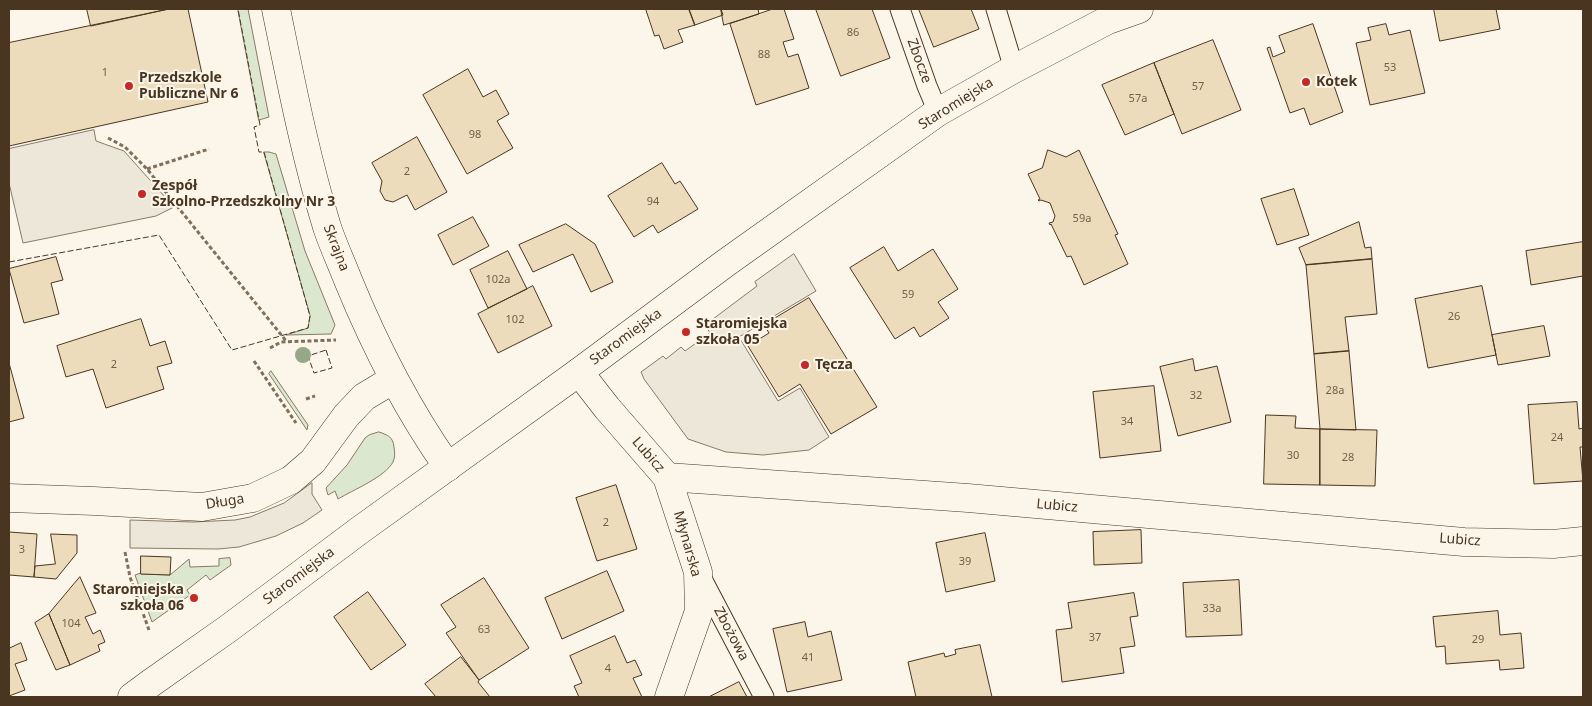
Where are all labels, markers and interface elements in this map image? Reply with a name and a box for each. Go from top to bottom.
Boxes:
house number: 86 [847,26,859,40]
street label: Zbocze [903,36,935,86]
house number: 88 [758,48,770,62]
house number: 53 [1384,61,1396,75]
house number: 1 [102,66,108,80]
place label: Przedszkole Publiczne Nr 6 [139,70,239,102]
street label: Staromiejska [916,74,996,134]
place label: Kotek [1316,74,1357,90]
marker: Kotek [1300,76,1312,88]
marker: Przedszkole Publiczne Nr 6 [123,80,135,92]
house number: 57 [1192,80,1204,94]
house number: 57a [1129,92,1147,106]
house number: 98 [469,128,481,142]
house number: 2 [404,165,410,179]
place label: Zespół Szkolno-Przedszkolny Nr 3 [152,178,335,210]
marker: Zespół Szkolno-Przedszkolny Nr 3 [136,188,148,200]
house number: 94 [647,195,659,209]
house number: 59a [1073,212,1091,226]
street label: Skrajna [319,222,353,274]
house number: 102a [485,273,511,287]
house number: 59 [902,288,914,302]
street label: Staromiejska [587,305,665,369]
house number: 26 [1448,310,1460,324]
house number: 102 [506,313,524,327]
place label: Staromiejska szkoła 05 [696,316,787,348]
marker: Staromiejska szkoła 05 [680,326,692,338]
place label: Tęcza [815,357,853,373]
house number: 2 [111,358,117,372]
marker: Tęcza [799,359,811,371]
house number: 28a [1326,384,1344,398]
house number: 32 [1190,389,1202,403]
house number: 34 [1121,415,1133,429]
house number: 24 [1551,431,1563,445]
street label: Lubicz [628,434,668,476]
house number: 30 [1287,449,1299,463]
house number: 28 [1342,451,1354,465]
street label: Długa [204,491,246,513]
street label: Lubicz [1036,496,1078,516]
street label: Młynarska [670,509,704,579]
house number: 2 [603,516,609,530]
street label: Lubicz [1439,530,1481,550]
house number: 3 [19,543,25,557]
street label: Staromiejska [260,544,338,608]
house number: 39 [959,555,971,569]
place label: Staromiejska szkoła 06 [93,582,184,614]
marker: Staromiejska szkoła 06 [188,592,200,604]
house number: 33a [1203,602,1221,616]
street label: Zbożowa [710,604,752,664]
house number: 104 [62,617,80,631]
house number: 63 [478,623,490,637]
house number: 37 [1089,631,1101,645]
house number: 29 [1472,633,1484,647]
house number: 41 [802,651,814,665]
house number: 4 [605,662,611,676]

